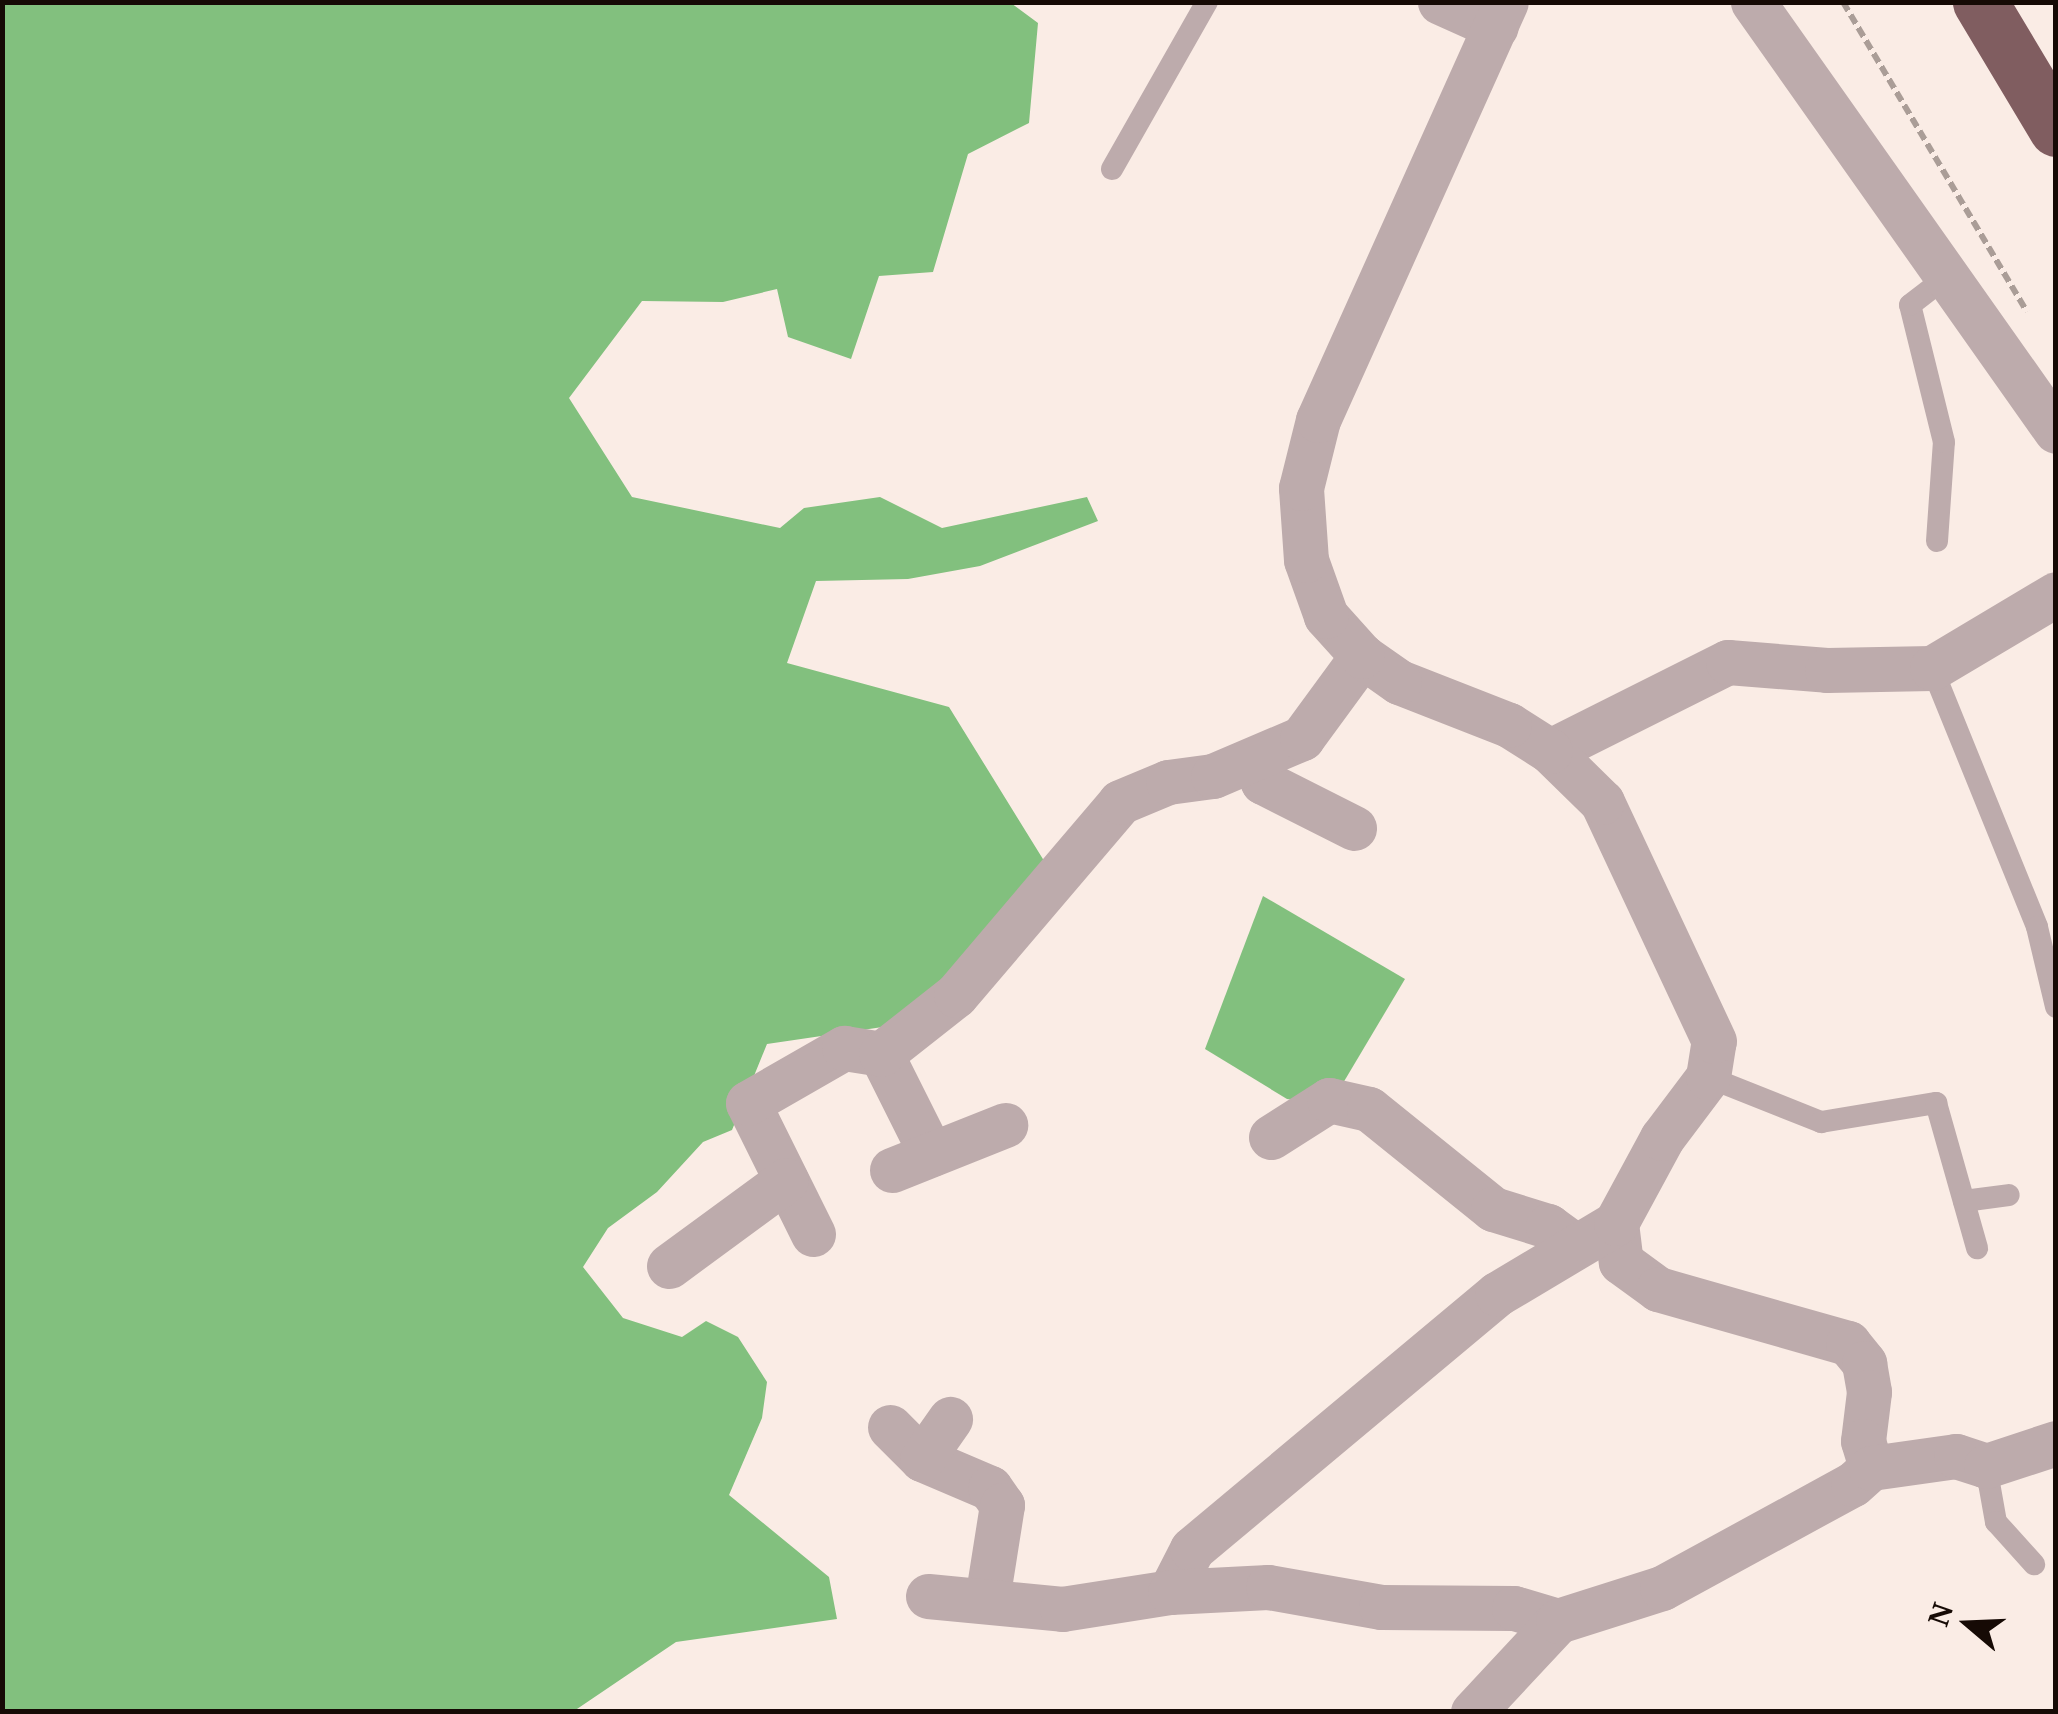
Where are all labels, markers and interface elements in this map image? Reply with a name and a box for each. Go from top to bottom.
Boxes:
north arrow [1918,1574,2018,1674]
text: N [1918,1598,1961,1631]

